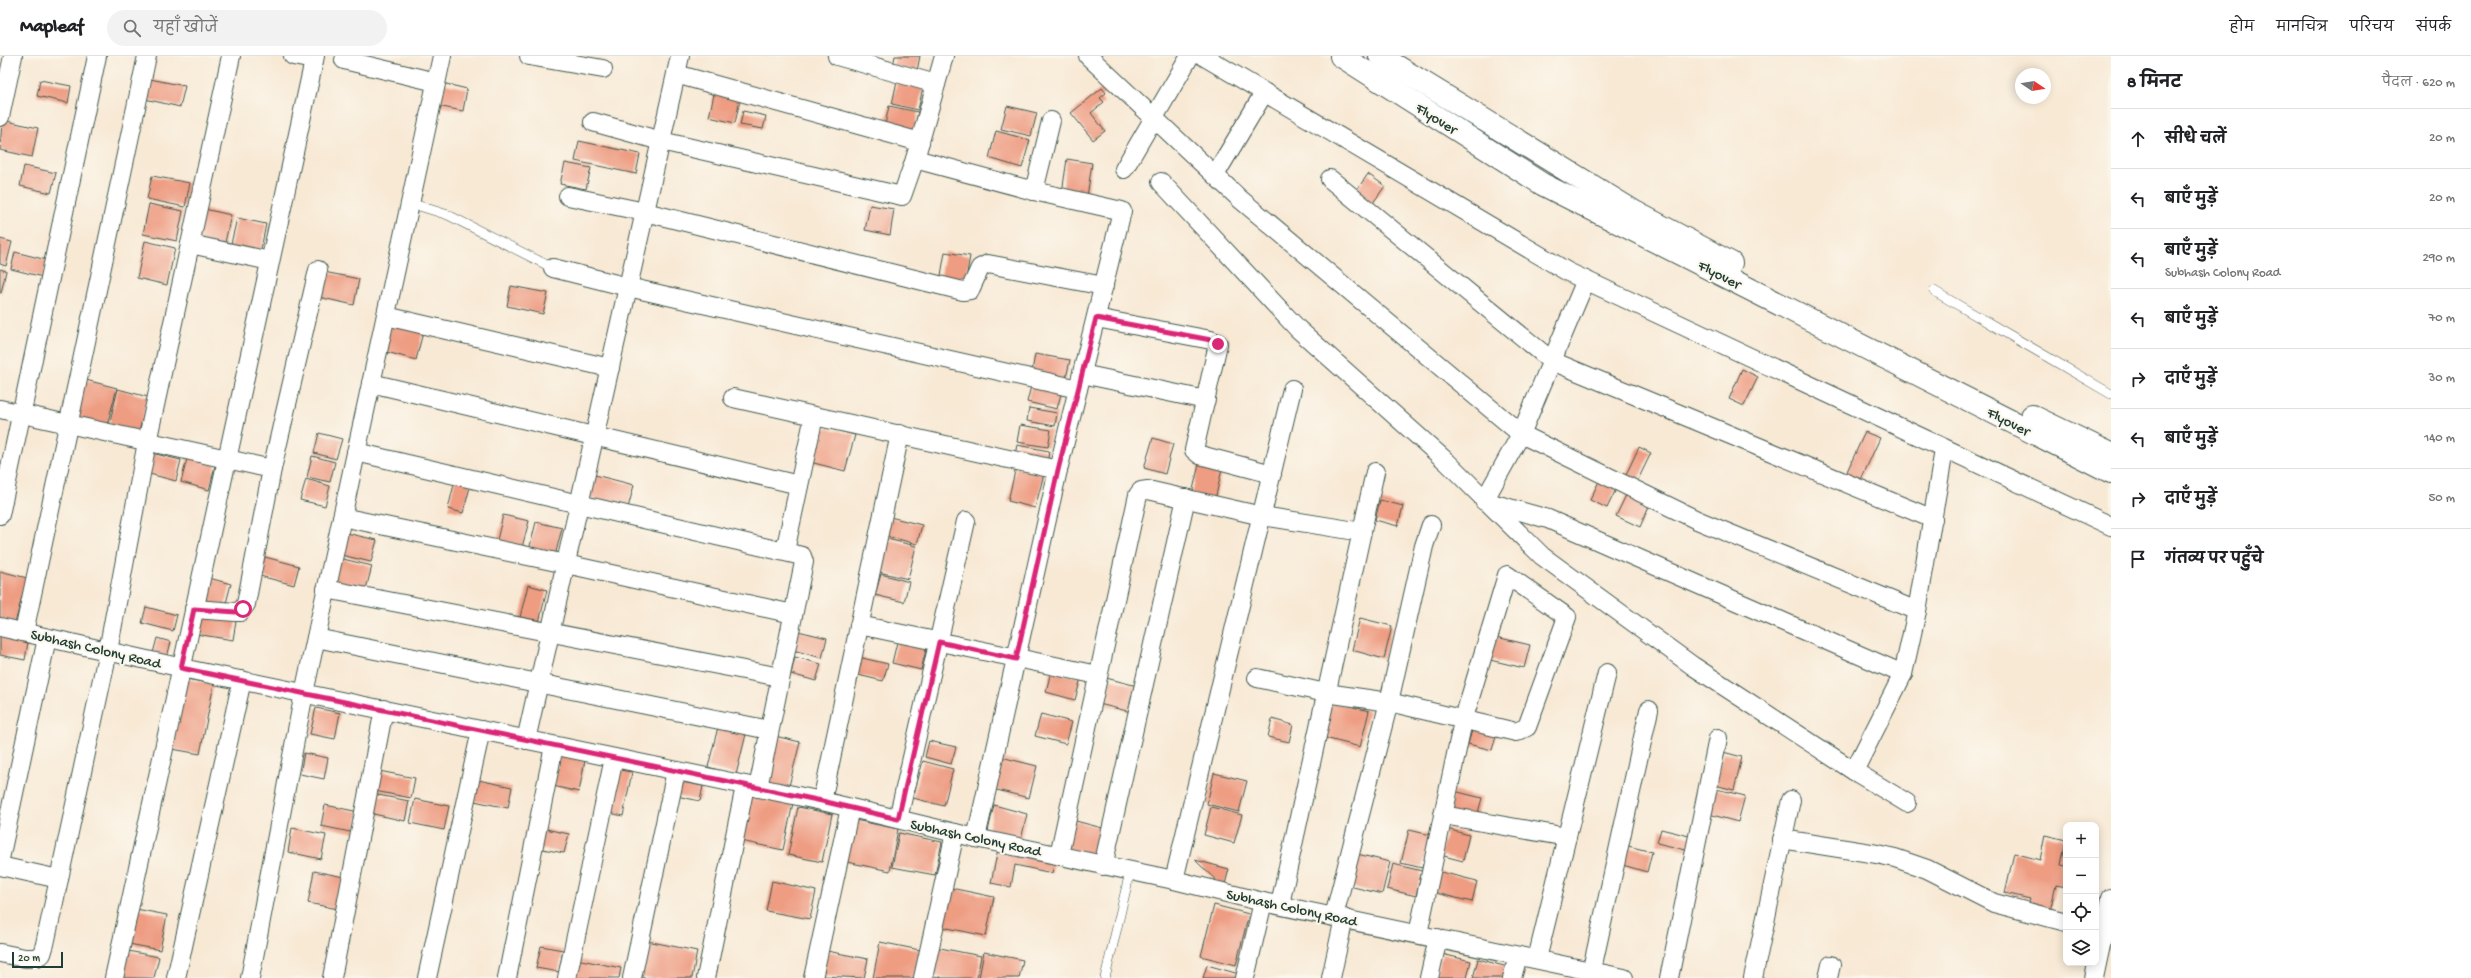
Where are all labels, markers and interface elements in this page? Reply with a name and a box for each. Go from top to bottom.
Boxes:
search box [107,10,387,46]
text: Mapleaf [20,16,83,39]
icon: search [121,17,143,39]
text: यहाँ खोजें [153,20,218,38]
text: होम [2230,20,2254,37]
text: मानचित्र [2276,20,2328,37]
text: परिचय [2350,20,2394,37]
text: संपर्क [2416,20,2451,37]
north arrow [2015,68,2051,104]
text: 8 मिनट [2127,74,2182,94]
text: पैदल · 620 m [2382,76,2455,91]
street label: Flyover [1411,99,1462,140]
icon: ahead [2127,128,2149,150]
text: सीधे चलें [2165,131,2226,149]
text: 20 m [2429,131,2455,146]
icon: left [2127,188,2149,210]
text: बाएँ मुड़ें [2165,191,2217,209]
text: 20 m [2429,191,2455,206]
text: बाएँ मुड़ें [2165,243,2217,261]
icon: left [2127,248,2149,270]
text: 290 m [2422,251,2455,266]
street label: Flyover [1694,257,1745,295]
text: Subhash Colony Road [2165,266,2281,281]
icon: left [2127,308,2149,330]
text: बाएँ मुड़ें [2165,311,2217,329]
text: 70 m [2429,311,2455,326]
route end [1209,335,1227,353]
icon: right [2127,368,2149,390]
text: दाएँ मुड़ें [2165,371,2217,389]
text: 30 m [2429,371,2455,386]
street label: Flyover [1983,404,2034,442]
icon: left [2127,428,2149,450]
text: बाएँ मुड़ें [2165,431,2217,449]
text: 140 m [2424,431,2455,446]
icon: right [2127,488,2149,510]
text: दाएँ मुड़ें [2165,491,2217,509]
text: 50 m [2428,491,2455,506]
icon: arrive [2127,548,2149,570]
text: गंतव्य पर पहुँचे [2165,551,2263,569]
route start [234,600,252,618]
street label: Subhash Colony Road [29,626,164,674]
street label: Subhash Colony Road [909,816,1044,862]
map controls [2063,822,2099,966]
button: + [2063,822,2099,858]
button: − [2063,858,2099,894]
street label: Subhash Colony Road [1225,886,1360,932]
button: locate [2063,894,2099,930]
button: layers [2063,930,2099,966]
scale bar [12,950,63,969]
text: 20 m [18,953,40,965]

